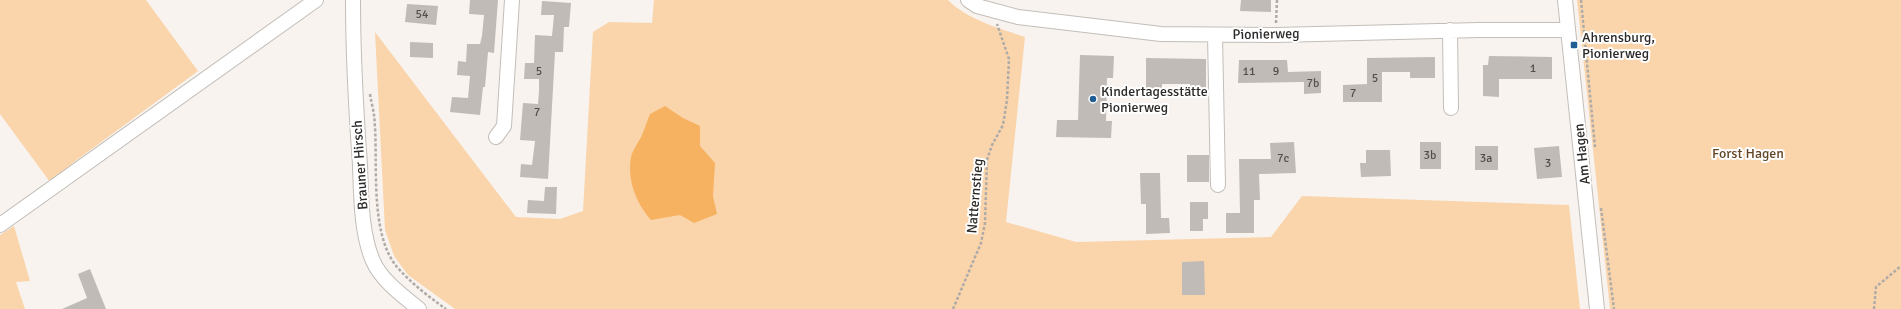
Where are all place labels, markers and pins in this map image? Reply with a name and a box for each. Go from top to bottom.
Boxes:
place label: Ahrensburg, Pionierweg [1582,29,1655,62]
marker: Ahrensburg, Pionierweg [1569,40,1579,50]
place label: Kindertagesstätte Pionierweg [1101,83,1208,116]
marker: Kindertagesstätte Pionierweg [1088,94,1098,104]

